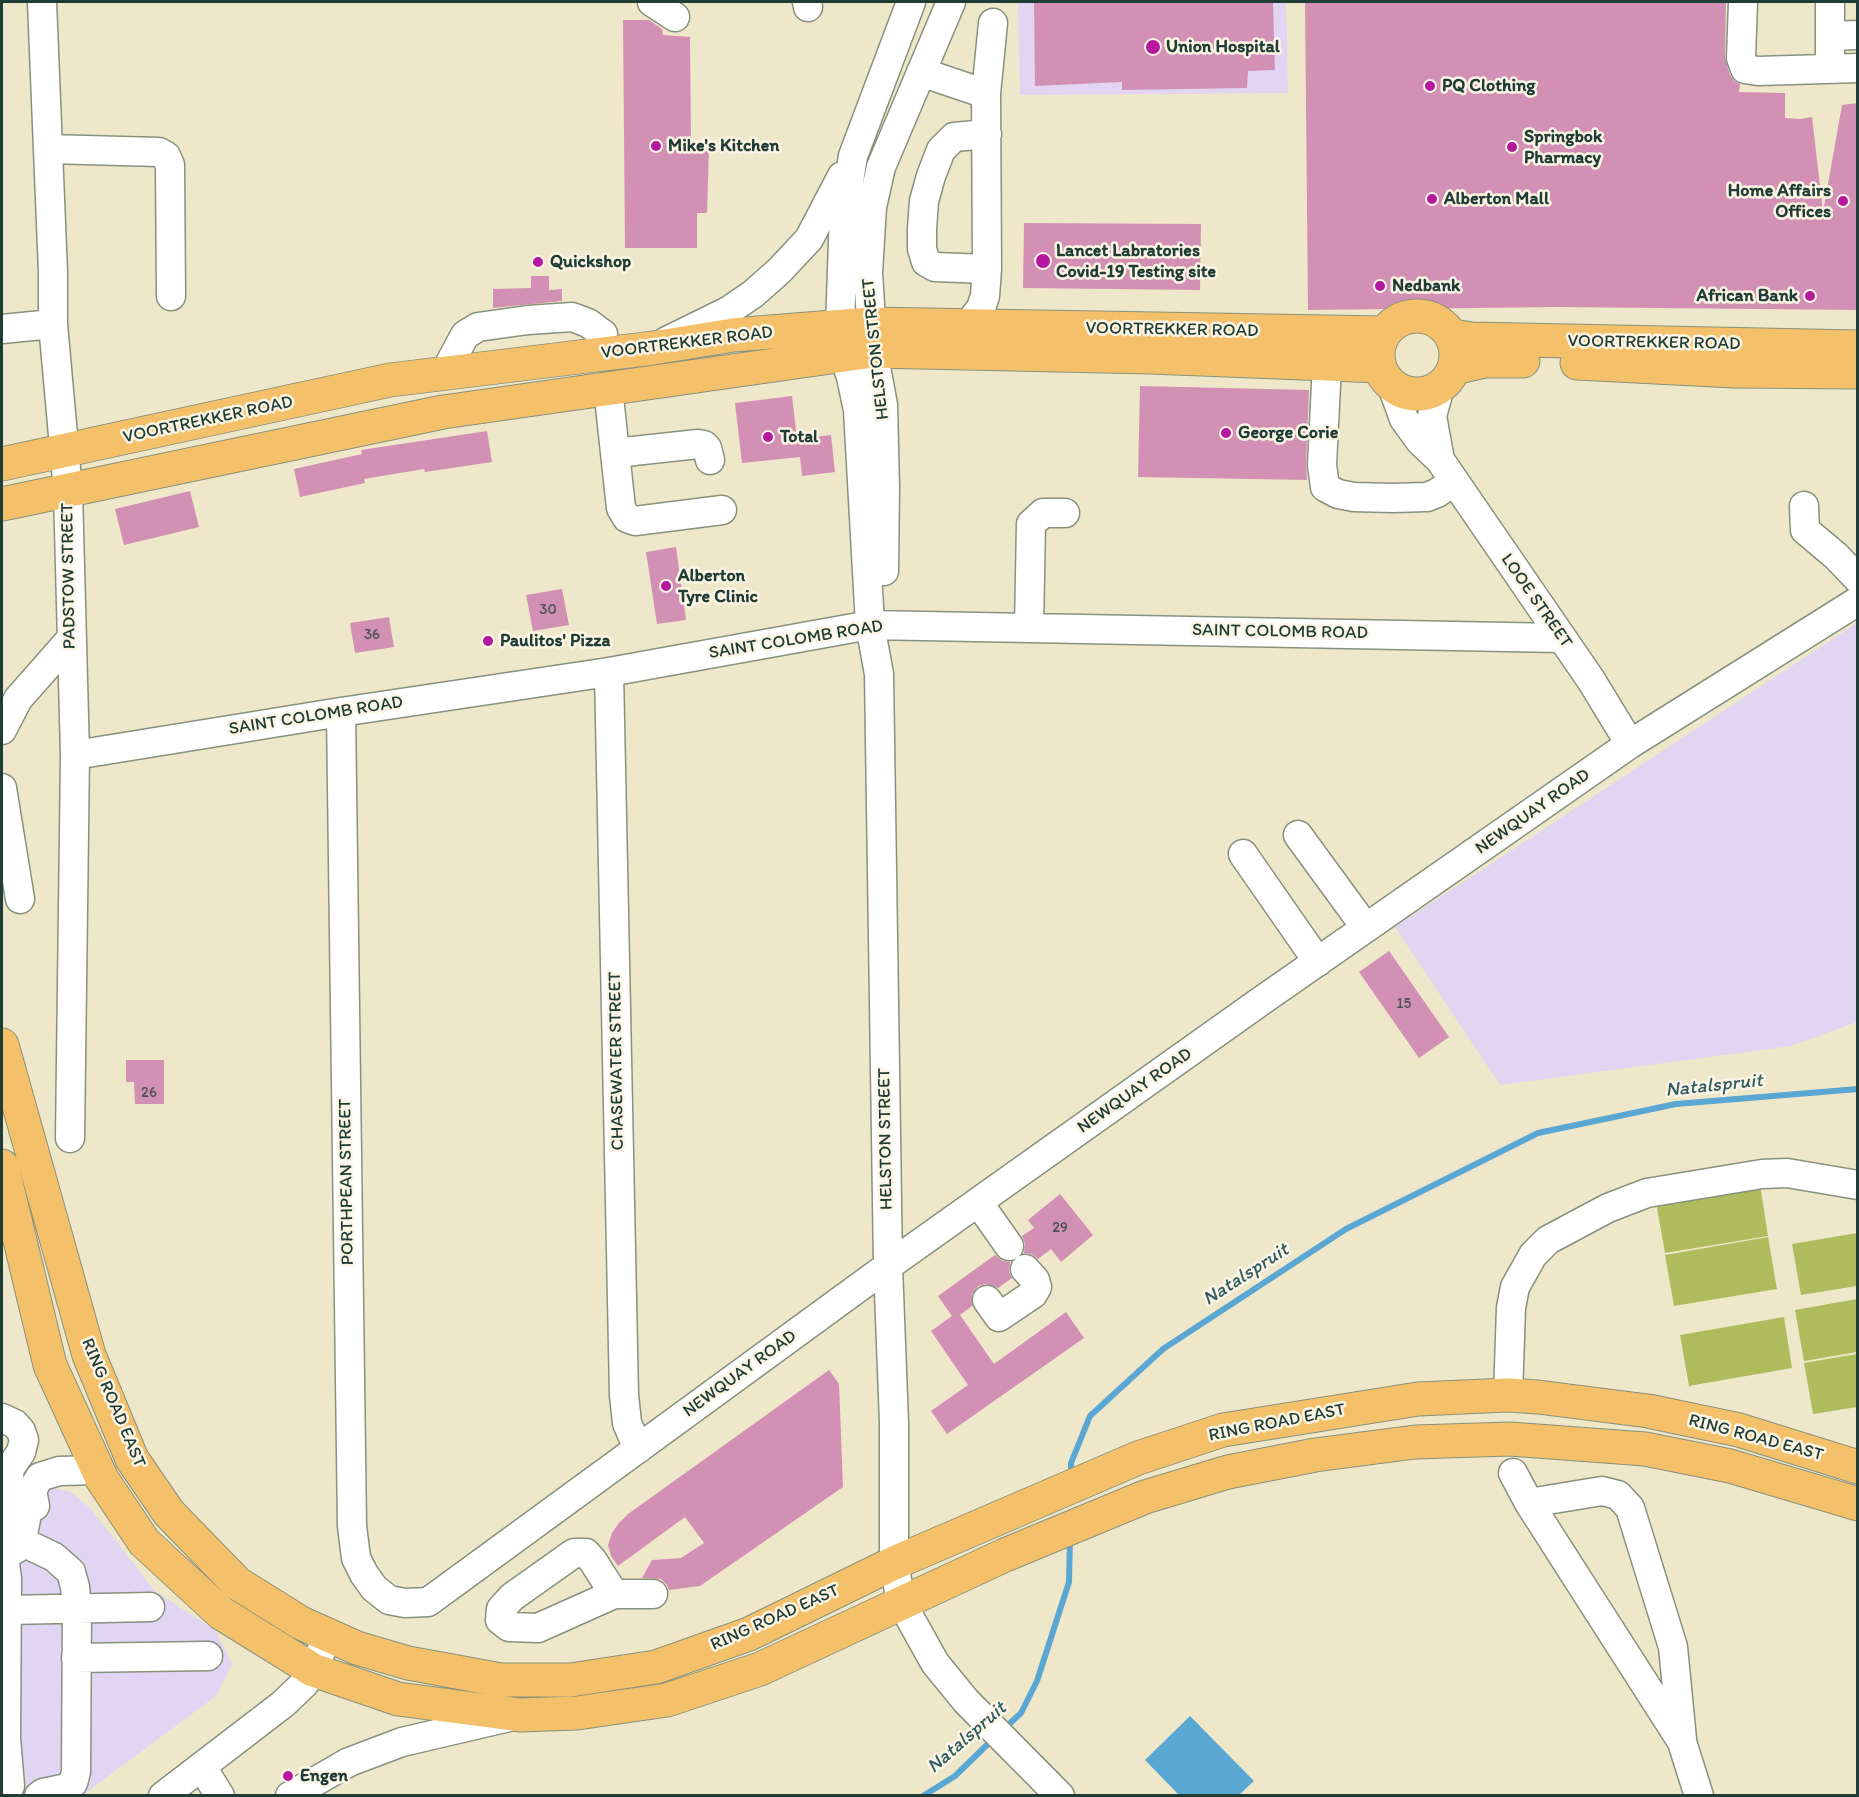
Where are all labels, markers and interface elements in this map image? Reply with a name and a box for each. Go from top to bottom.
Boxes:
place label: Union Hospital [1166,36,1280,58]
marker: Union Hospital [1144,38,1162,56]
place label: PQ Clothing [1442,75,1535,97]
marker: PQ Clothing [1423,79,1437,93]
place label: Springbok Pharmacy [1524,126,1602,168]
place label: Mike's Kitchen [668,135,779,157]
marker: Mike's Kitchen [649,139,663,153]
marker: Springbok Pharmacy [1505,140,1519,154]
place label: Home Affairs Offices [1728,180,1831,222]
place label: Alberton Mall [1444,188,1549,210]
marker: Alberton Mall [1425,192,1439,206]
marker: Home Affairs Offices [1836,194,1850,208]
place label: Lancet Labratories Covid-19 Testing site [1056,240,1216,282]
place label: Quickshop [550,251,631,273]
marker: Lancet Labratories Covid-19 Testing site [1034,252,1052,270]
marker: Quickshop [531,255,545,269]
place label: Nedbank [1392,275,1460,297]
street label: HELSTON STREET [858,277,894,421]
marker: Nedbank [1373,279,1387,293]
place label: African Bank [1696,285,1798,307]
marker: African Bank [1803,289,1817,303]
street label: VOORTREKKER ROAD [1085,318,1259,342]
street label: VOORTREKKER ROAD [600,322,774,364]
street label: VOORTREKKER ROAD [1567,331,1741,355]
street label: VOORTREKKER ROAD [121,391,295,449]
place label: George Corie [1238,422,1338,444]
place label: Total [780,426,818,448]
marker: George Corie [1219,426,1233,440]
marker: Total [761,430,775,444]
street label: PADSTOW STREET [57,502,81,650]
street label: LOOE STREET [1496,550,1576,652]
place label: Alberton Tyre Clinic [678,565,758,608]
marker: Alberton Tyre Clinic [659,579,673,593]
house number: 30 [539,601,557,619]
street label: SAINT COLOMB ROAD [707,616,885,664]
street label: SAINT COLOMB ROAD [1192,620,1368,644]
house number: 36 [364,626,380,644]
place label: Paulitos' Pizza [500,630,610,652]
marker: Paulitos' Pizza [481,634,495,648]
street label: SAINT COLOMB ROAD [227,692,405,740]
street label: NEWQUAY ROAD [1471,764,1595,860]
street label: CHASEWATER STREET [605,971,629,1151]
house number: 15 [1397,995,1411,1013]
street label: NEWQUAY ROAD [1073,1043,1197,1139]
street label: HELSTON STREET [874,1068,898,1210]
water label: Natalspruit [1664,1069,1764,1103]
house number: 26 [141,1084,157,1102]
street label: PORTHPEAN STREET [335,1099,359,1265]
house number: 29 [1052,1219,1068,1237]
water label: Natalspruit [1198,1238,1294,1312]
street label: NEWQUAY ROAD [679,1326,801,1422]
street label: RING ROAD EAST [76,1335,150,1471]
street label: RING ROAD EAST [1207,1399,1347,1447]
street label: RING ROAD EAST [1686,1410,1826,1466]
street label: RING ROAD EAST [707,1580,843,1656]
water label: Natalspruit [922,1697,1012,1779]
place label: Engen [300,1765,348,1787]
marker: Engen [281,1769,295,1783]

